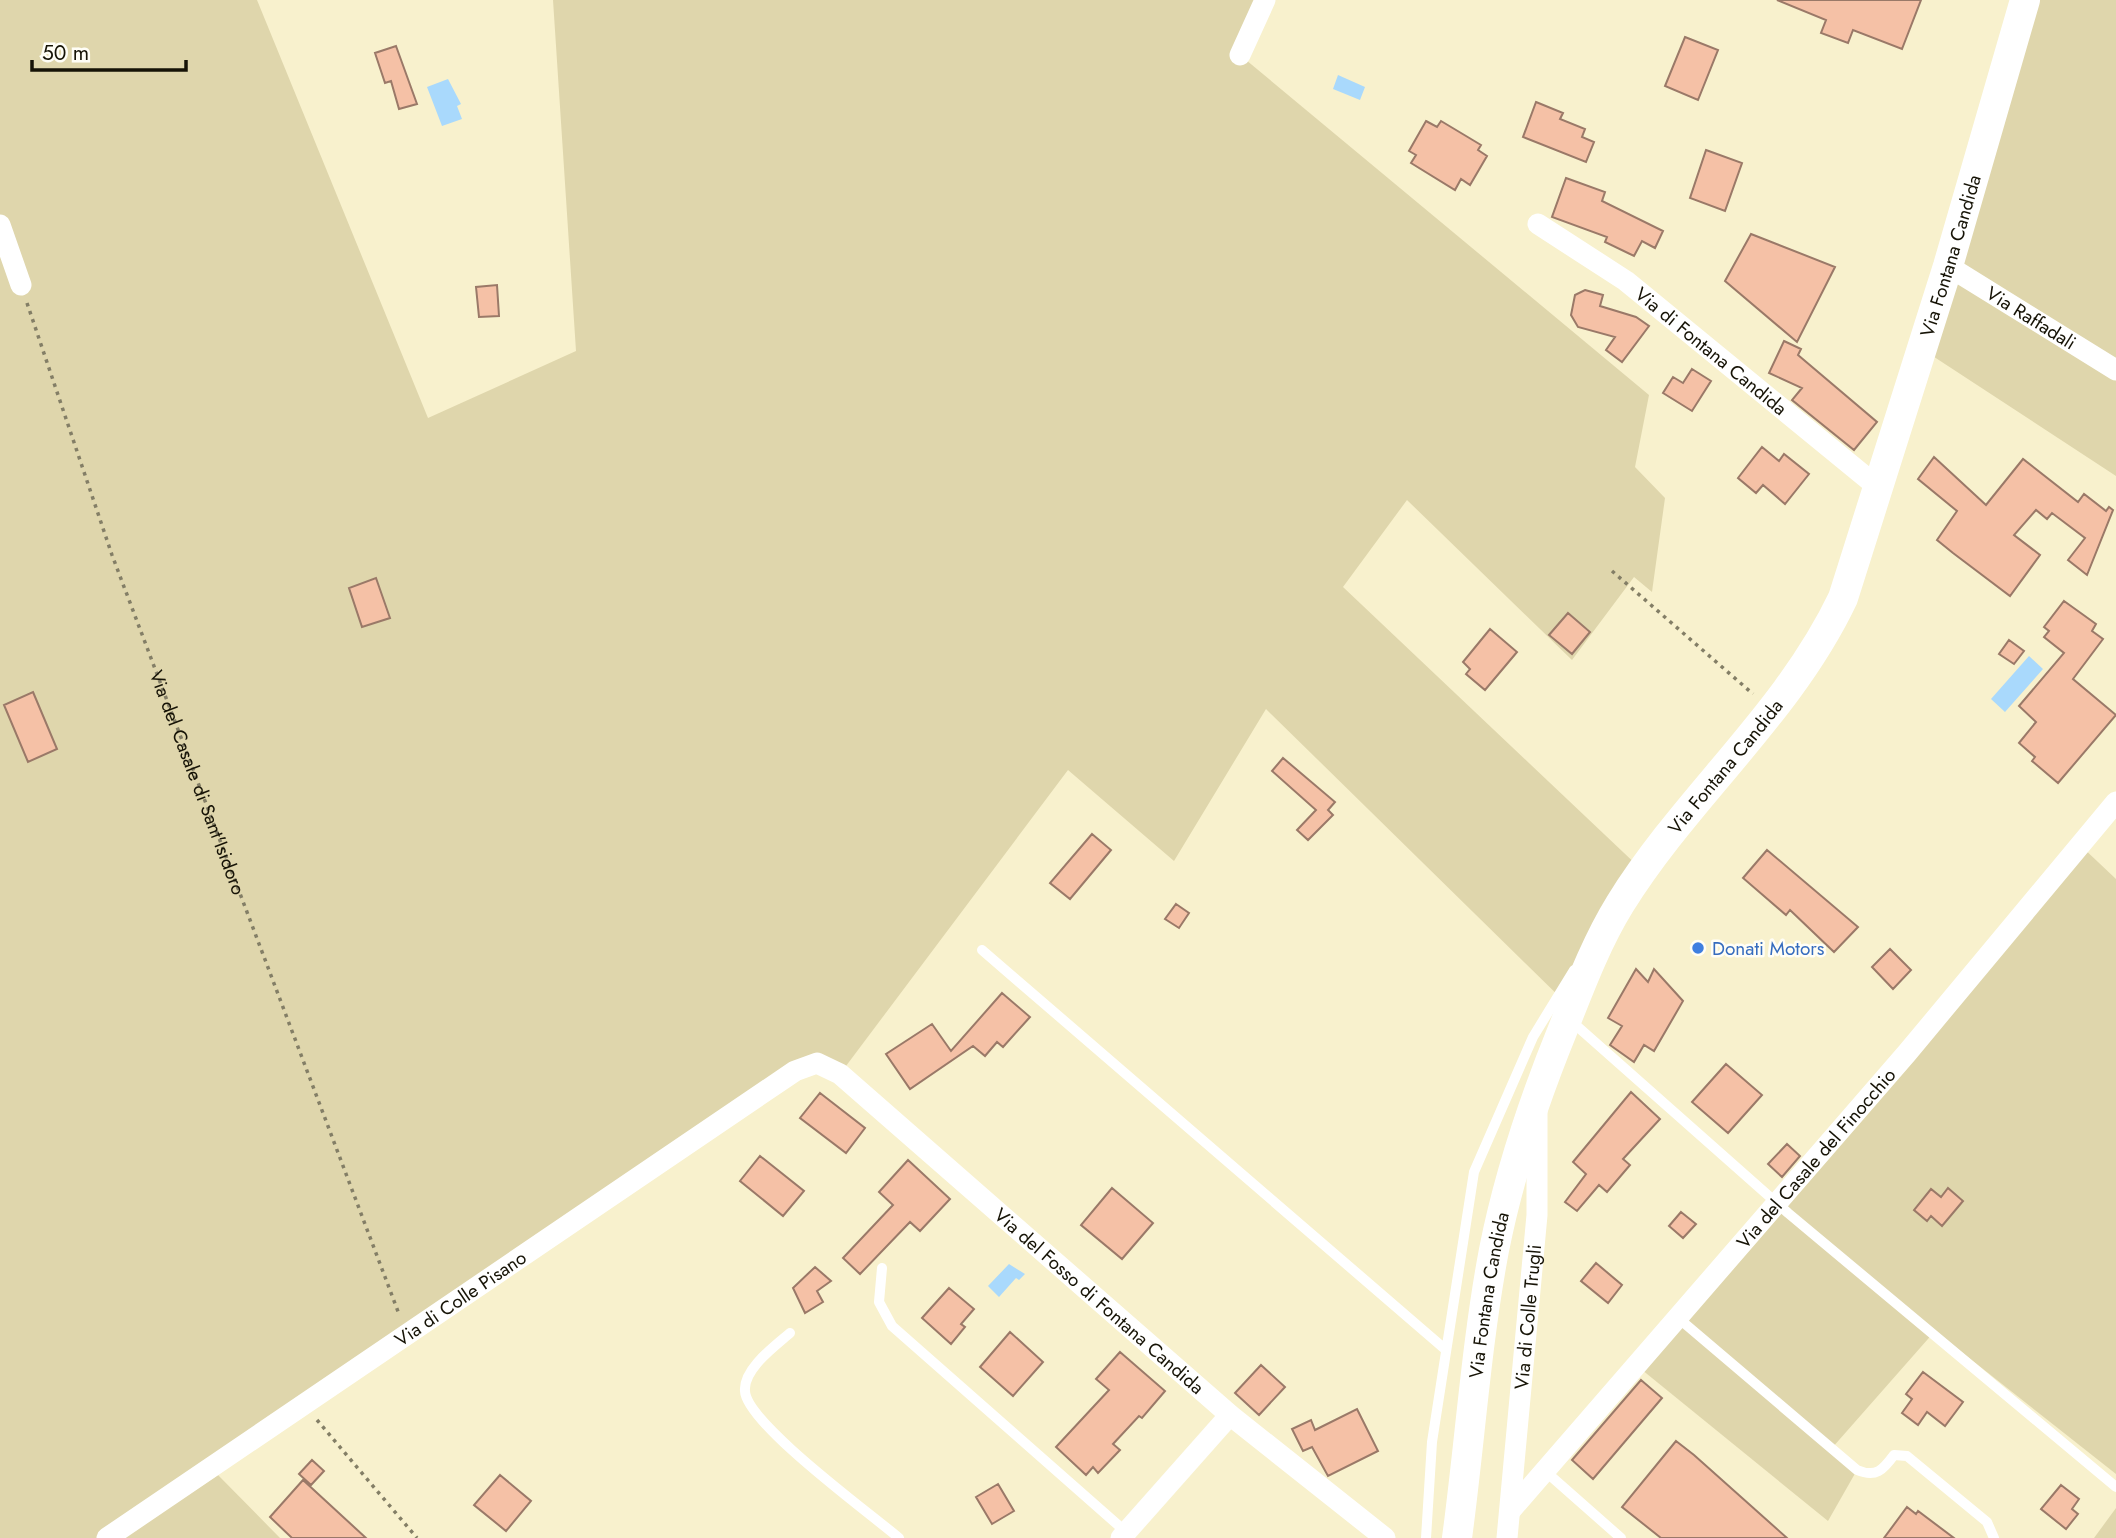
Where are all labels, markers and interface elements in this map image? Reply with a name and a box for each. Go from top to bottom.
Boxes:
scale bar [32,28,186,72]
text: 50 m [42,38,89,68]
street label: Via Fontana Candida [1913,171,1987,340]
street label: Via Raffadali [1981,279,2082,356]
street label: Via di Fontana Candida [1629,280,1793,421]
street label: Via del Casale di Sant'Isidoro [143,666,253,898]
street label: Via Fontana Candida [1661,693,1789,840]
place label: Donati Motors [1712,935,1825,962]
marker: Donati Motors [1690,940,1706,956]
street label: Via del Casale del Finocchio [1730,1062,1902,1254]
street label: Via del Fosso di Fontana Candida [988,1201,1210,1400]
street label: Via Fontana Candida [1462,1209,1515,1380]
street label: Via di Colle Trugli [1507,1243,1548,1391]
street label: Via di Colle Pisano [389,1244,532,1353]

